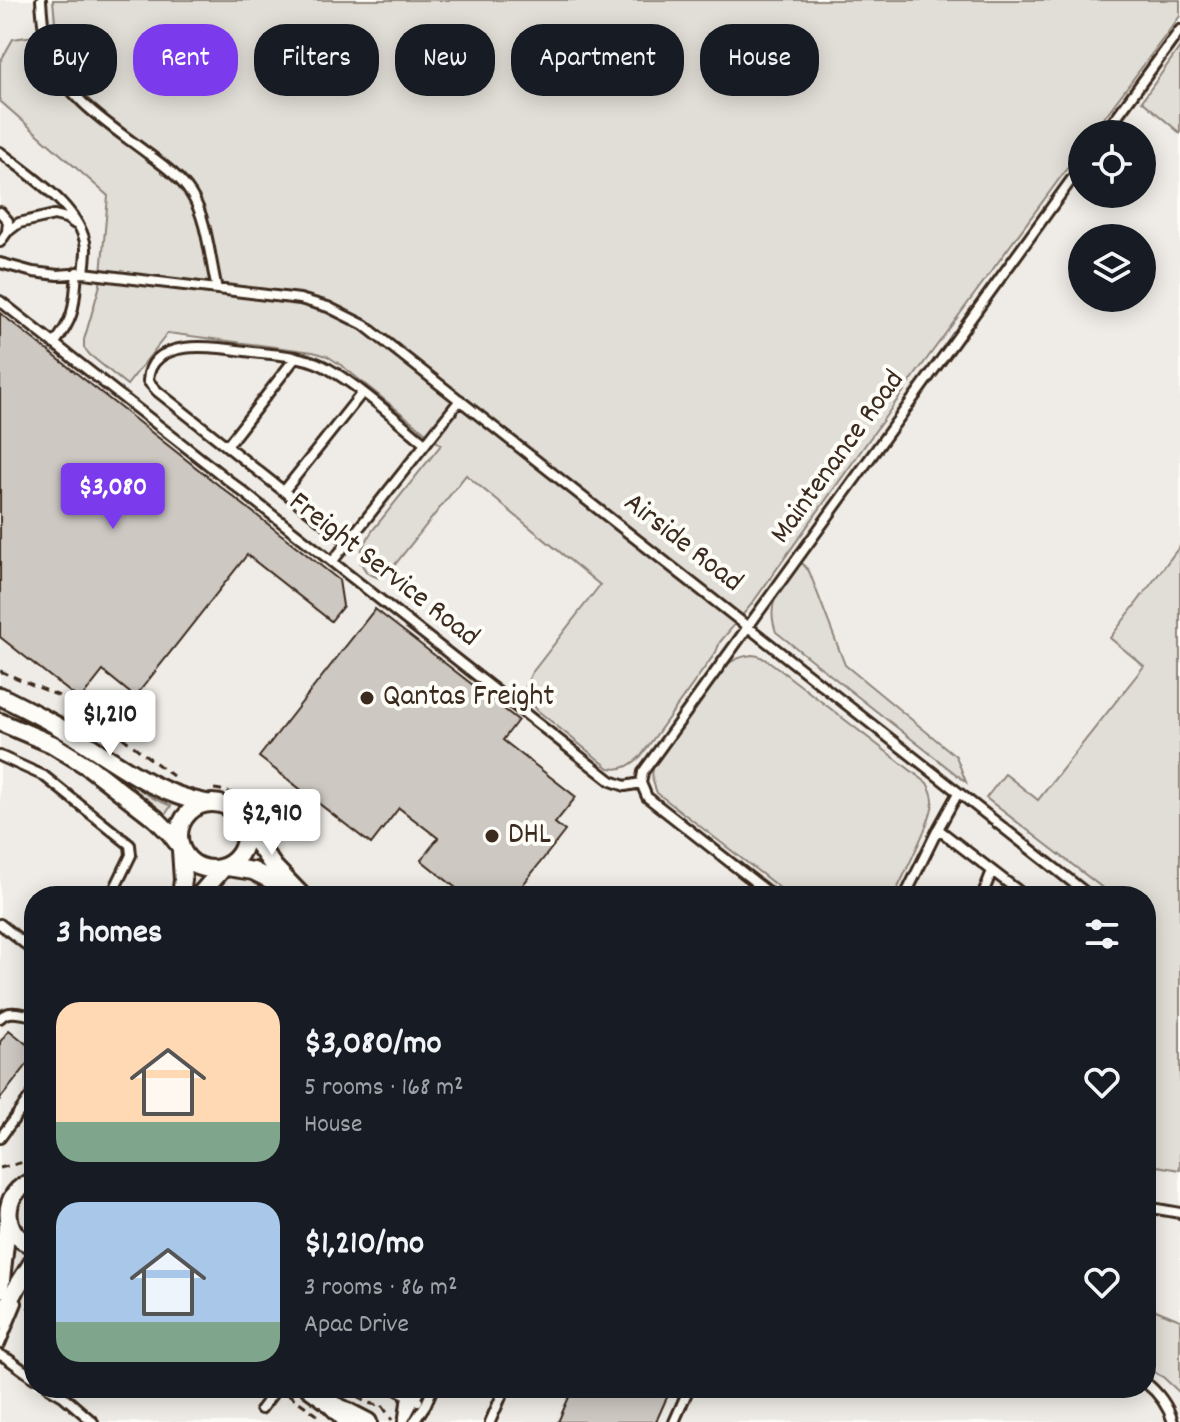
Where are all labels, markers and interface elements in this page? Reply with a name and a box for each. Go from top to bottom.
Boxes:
chip: Buy [24,24,117,96]
chip: Rent [133,24,238,96]
chip: Filters [254,24,379,96]
chip: New [395,24,495,96]
chip: Apartment [511,24,684,96]
chip: House [700,24,819,96]
map controls [1068,120,1156,312]
button: locate [1068,120,1156,208]
button: layers [1068,224,1156,312]
street label: Maintenance Road [761,362,917,554]
pin: $3,080 [48,463,178,531]
text: $3,080 [79,470,147,507]
street label: Freight Service Road [278,483,488,659]
street label: Airside Road [613,484,751,604]
place label: Qantas Freight [383,677,554,720]
marker: Qantas Freight [358,689,376,707]
pin: $1,210 [45,690,175,758]
text: $1,210 [82,697,138,734]
pin: $2,910 [207,789,337,857]
text: $2,910 [241,796,303,833]
place label: DHL [508,815,551,858]
marker: DHL [483,827,501,845]
text: 3 homes [56,910,162,959]
icon: filters [1080,912,1124,956]
text: $3,080/mo [304,1021,442,1070]
icon: home [120,1034,216,1130]
icon: heart [1080,1060,1124,1104]
text: 5 rooms · 168 m² [304,1070,464,1107]
text: House [304,1107,362,1144]
text: $1,210/mo [304,1221,424,1270]
icon: home [120,1234,216,1330]
icon: heart [1080,1260,1124,1304]
text: 3 rooms · 86 m² [304,1270,457,1307]
text: Apac Drive [304,1307,409,1344]

